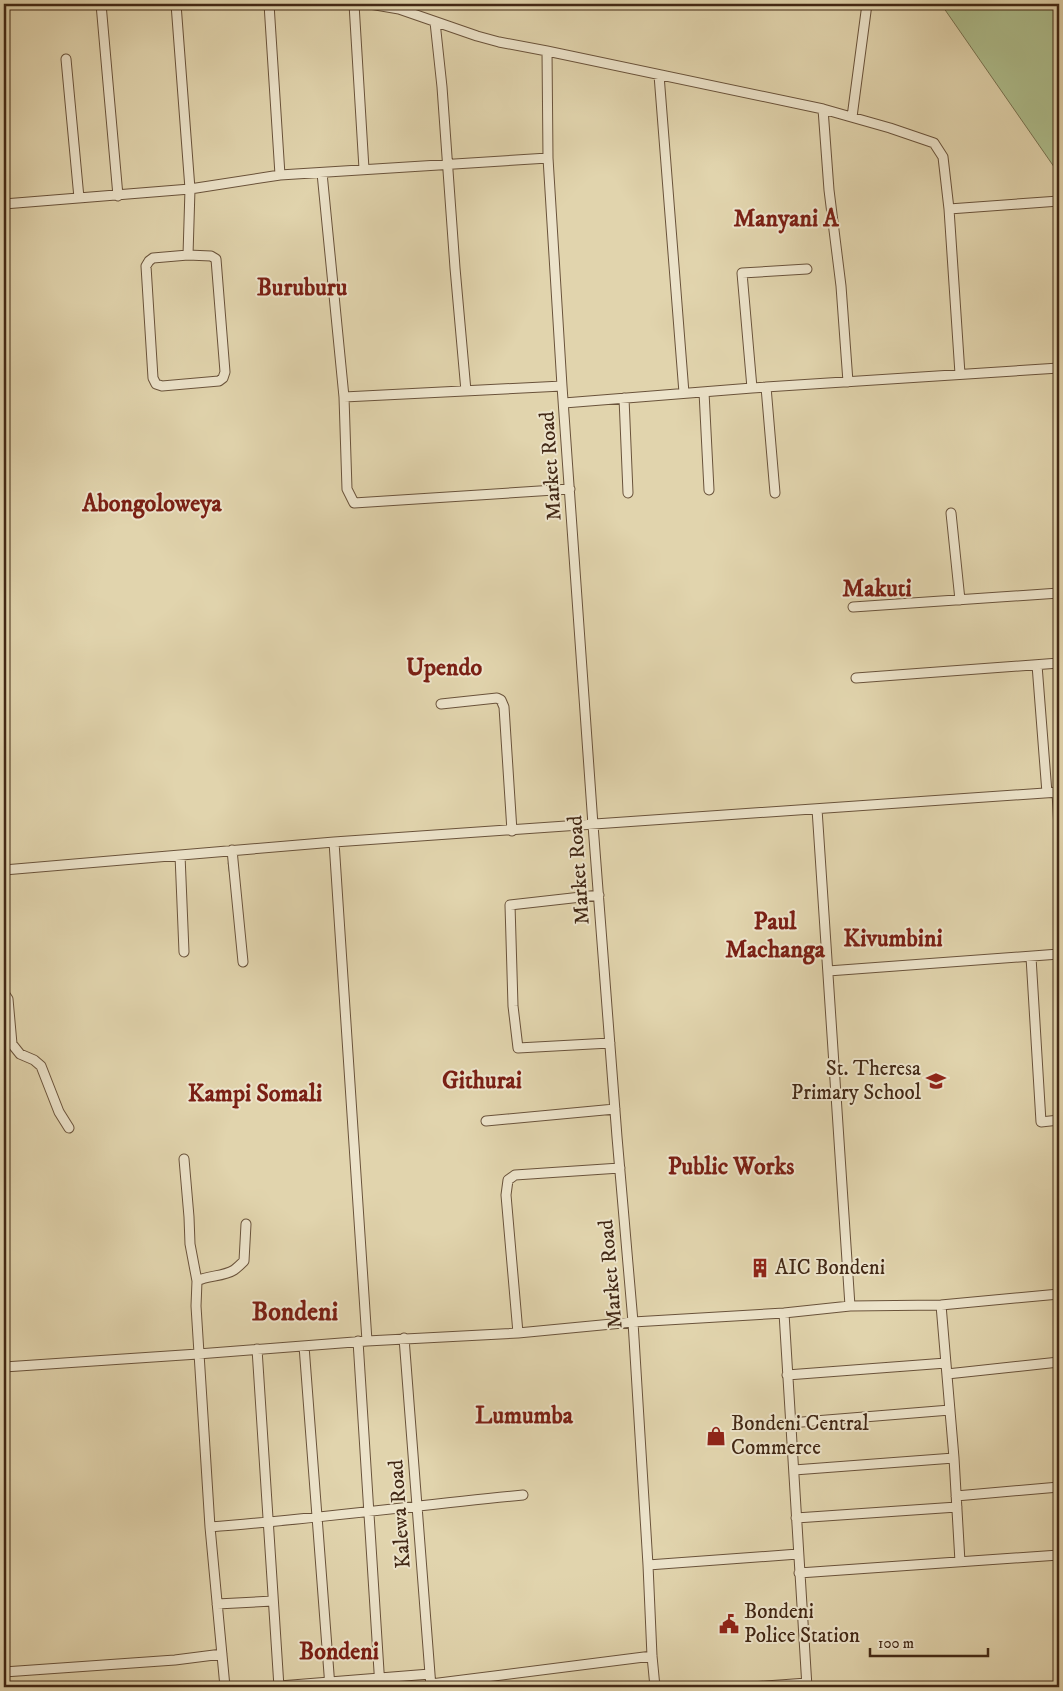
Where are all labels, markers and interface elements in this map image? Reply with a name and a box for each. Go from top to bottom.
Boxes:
district label: Manyani A [733,204,839,234]
district label: Buruburu [257,273,348,303]
street label: Market Road [534,410,568,522]
district label: Abongoloweya [81,489,223,519]
district label: Makuti [842,574,912,604]
district label: Upendo [406,653,482,683]
street label: Market Road [562,814,596,926]
district label: Paul Machanga [725,907,826,965]
district label: Kivumbini [843,924,943,954]
place label: St. Theresa Primary School [791,1056,922,1106]
district label: Githurai [442,1066,522,1096]
school or university icon: St. Theresa Primary School [925,1070,947,1092]
district label: Kampi Somali [188,1079,322,1109]
district label: Public Works [668,1152,794,1182]
street label: Market Road [593,1218,629,1330]
place label: AIC Bondeni [775,1255,885,1281]
building icon: AIC Bondeni [749,1257,771,1279]
district label: Bondeni [252,1296,339,1329]
district label: Lumumba [475,1401,574,1431]
place label: Bondeni Central Commerce [731,1411,869,1461]
shop icon: Bondeni Central Commerce [705,1425,727,1447]
street label: Kalewa Road [383,1458,417,1569]
place label: Bondeni Police Station [744,1599,860,1649]
public building icon: Bondeni Police Station [718,1613,740,1635]
scale bar [870,1626,988,1658]
text: 100 m [878,1634,914,1653]
district label: Bondeni [299,1637,379,1667]

